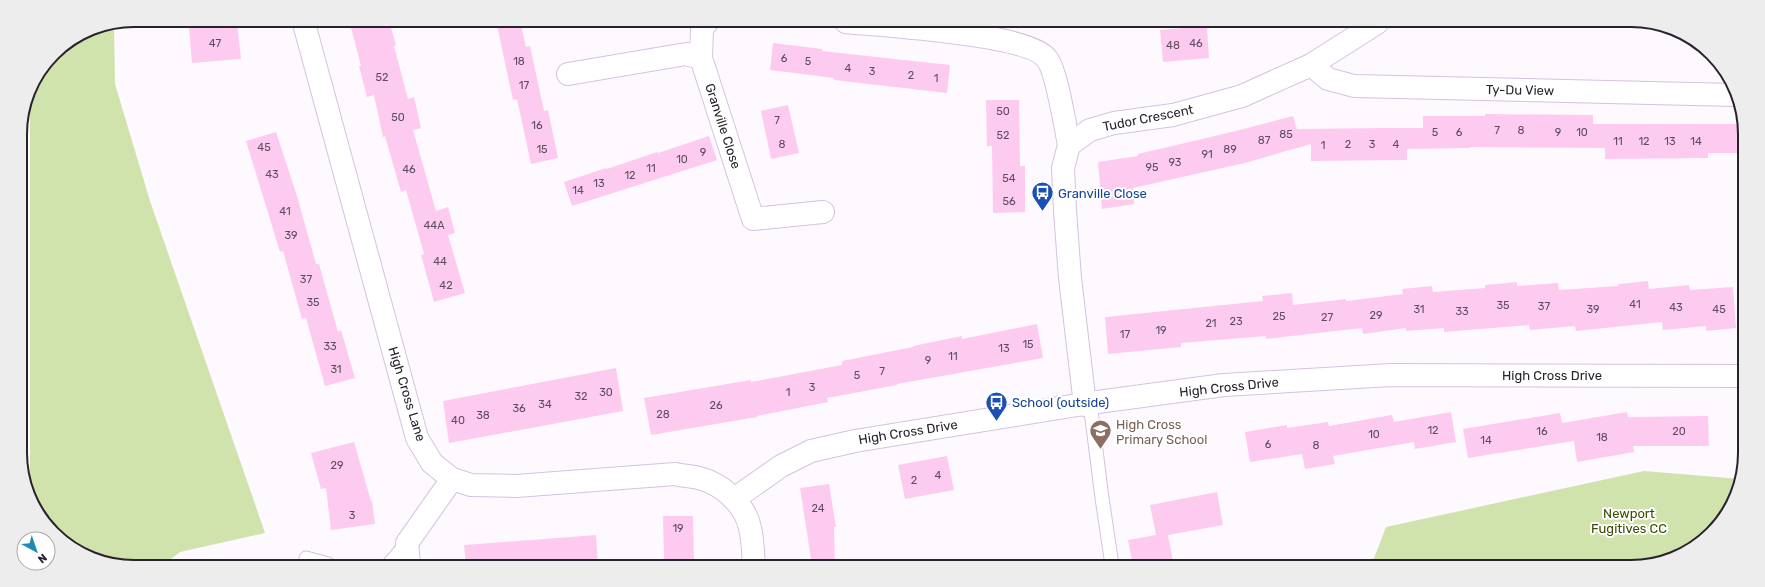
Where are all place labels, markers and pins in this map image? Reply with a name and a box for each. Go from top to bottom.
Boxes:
bus stop icon: Granville Close [1029,180,1055,213]
place label: Granville Close [1058,186,1147,201]
bus stop icon: School (outside) [983,389,1009,422]
place label: School (outside) [1012,395,1109,410]
place label: High Cross Primary School [1116,417,1207,447]
school or university icon: High Cross Primary School [1087,418,1113,451]

